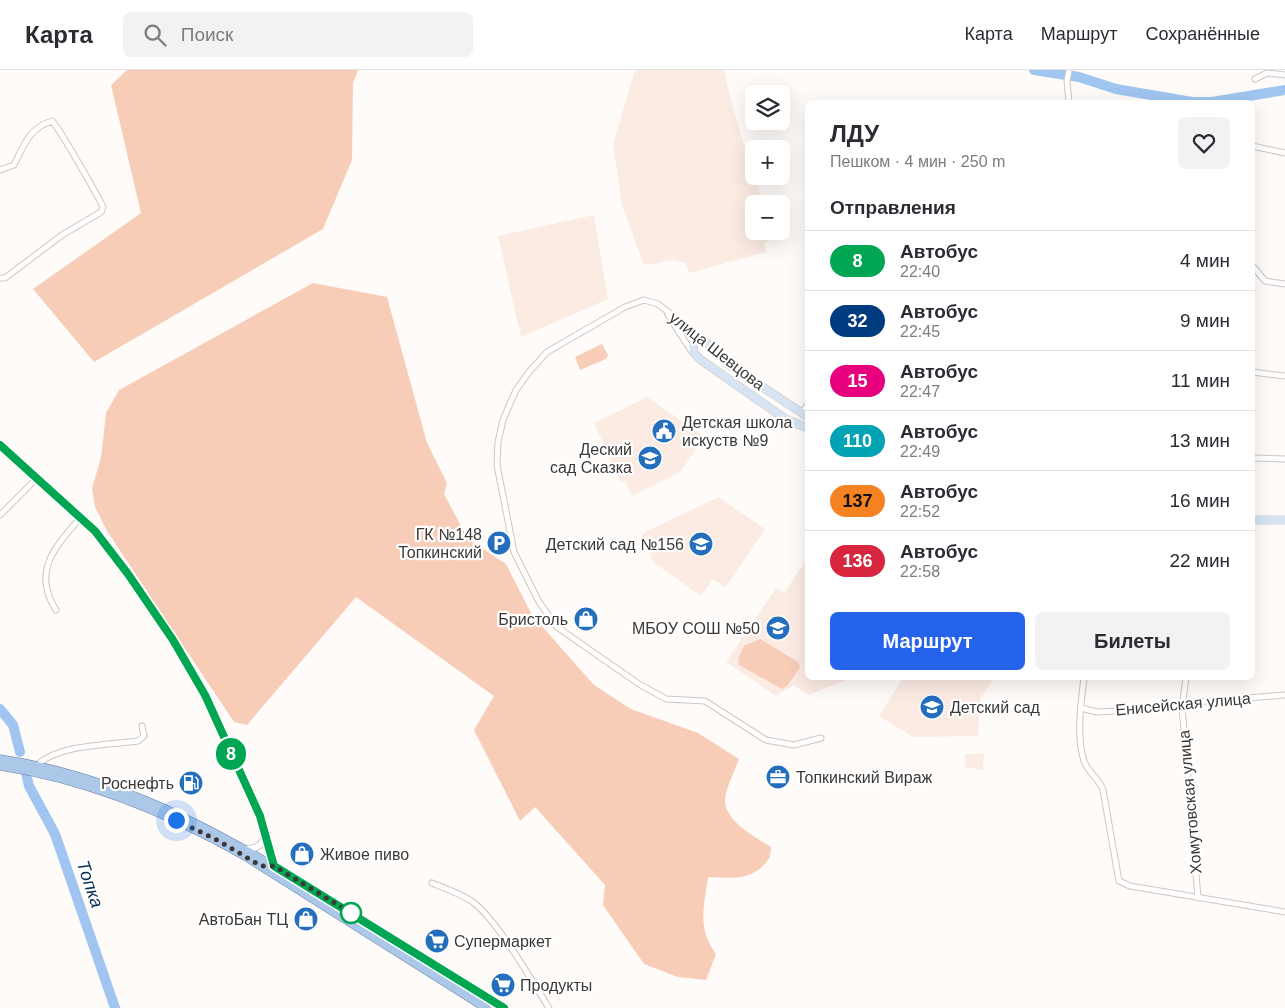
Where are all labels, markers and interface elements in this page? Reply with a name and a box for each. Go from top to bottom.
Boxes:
search box [123,12,473,57]
text: Карта [25,21,93,48]
icon: search [141,21,169,49]
text: Поиск [181,24,233,45]
text: Карта [965,24,1013,44]
text: Маршрут [1041,24,1117,44]
text: Сохранённые [1145,24,1260,44]
map controls [745,85,790,240]
button: layers [745,85,790,130]
button: heart [1178,117,1230,169]
text: ЛДУ [830,120,879,147]
button: + [745,140,790,185]
text: Пешком · 4 мин · 250 m [830,153,1005,170]
button: − [745,195,790,240]
text: Отправления [830,197,956,218]
text: Автобус [900,241,978,262]
text: 4 мин [1180,250,1230,271]
text: 8 [852,251,863,271]
text: 22:40 [900,263,940,280]
text: Автобус [900,301,978,322]
street label: улица Шевцова [666,309,768,393]
text: 9 мин [1180,310,1230,331]
text: 32 [847,311,868,331]
text: 22:45 [900,323,940,340]
text: Автобус [900,361,978,382]
text: 11 мин [1171,370,1230,391]
text: 15 [847,371,868,391]
text: 22:47 [900,383,940,400]
place label: Детская школа искуств №9 [682,414,793,449]
public building icon: Детская школа искуств №9 [651,418,677,444]
text: Автобус [900,421,978,442]
text: 13 мин [1169,430,1230,451]
text: 110 [843,431,872,451]
place label: Деский сад Сказка [550,441,632,476]
text: 22:49 [900,443,940,460]
school or university icon: Деский сад Сказка [637,445,663,471]
text: Автобус [900,481,978,502]
text: 16 мин [1169,490,1230,511]
text: 137 [842,491,873,511]
text: 22:52 [900,503,940,520]
place label: ГК №148 Топкинский [398,526,482,561]
parking icon: ГК №148 Топкинский [486,530,512,556]
school or university icon: Детский сад №156 [688,531,714,557]
place label: Детский сад №156 [546,536,684,553]
text: Автобус [900,541,978,562]
text: 22 мин [1169,550,1230,571]
text: 136 [842,551,873,571]
text: 22:58 [900,563,940,580]
shop icon: Бристоль [573,606,599,632]
place label: Бристоль [498,611,568,628]
button: Маршрут [830,612,1025,670]
button: Билеты [1035,612,1230,670]
school or university icon: МБОУ СОШ №50 [765,615,791,641]
place label: МБОУ СОШ №50 [632,620,760,637]
street label: Енисейская улица [1115,690,1251,718]
school or university icon: Детский сад [919,694,945,720]
place label: Детский сад [950,699,1041,716]
street label: Хомутовская улица [1175,729,1205,875]
line badge: 8 [215,738,247,770]
text: 8 [226,744,236,764]
office icon: Топкинский Вираж [765,764,791,790]
place label: Топкинский Вираж [796,769,933,786]
fuel station icon: Роснефть [178,770,204,796]
place label: Роснефть [101,775,174,792]
your location [164,808,189,833]
shop icon: Живое пиво [289,841,315,867]
place label: Живое пиво [320,846,409,863]
water label: Топка [73,858,107,910]
unlabelled marker [340,902,362,924]
shop icon: АвтоБан ТЦ [293,906,319,932]
place label: АвтоБан ТЦ [199,911,288,928]
supermarket icon: Супермаркет [424,928,450,954]
place label: Супермаркет [454,933,552,950]
supermarket icon: Продукты [490,972,516,998]
place label: Продукты [520,977,592,994]

